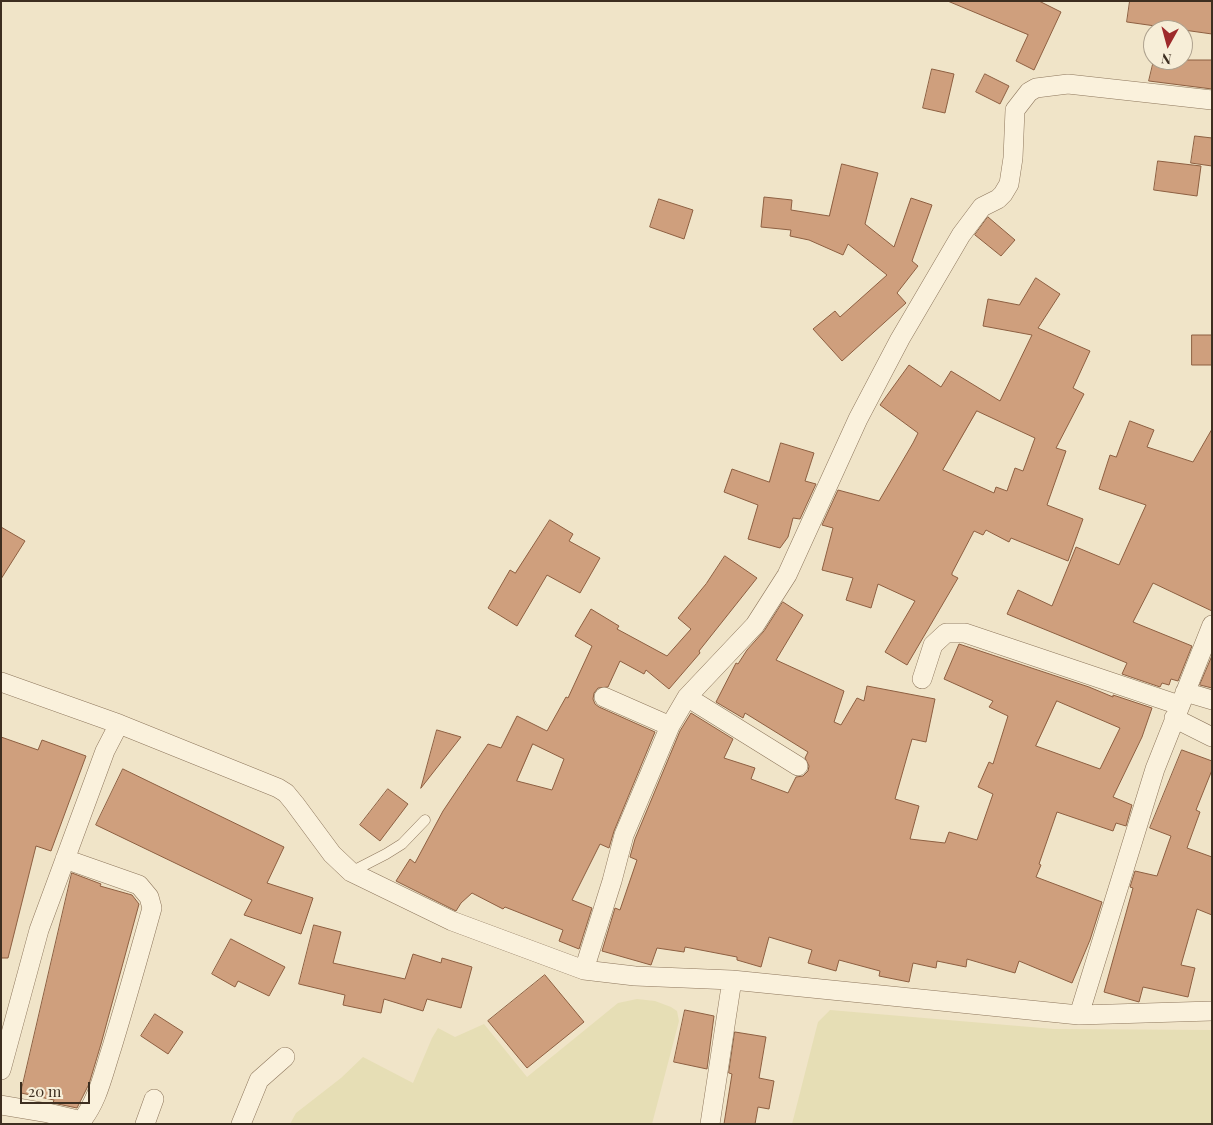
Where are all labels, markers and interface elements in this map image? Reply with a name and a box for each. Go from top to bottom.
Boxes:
north arrow [1143,20,1193,70]
text: N [1160,49,1172,69]
scale bar [22,1072,92,1104]
text: 20 m [28,1081,61,1101]

